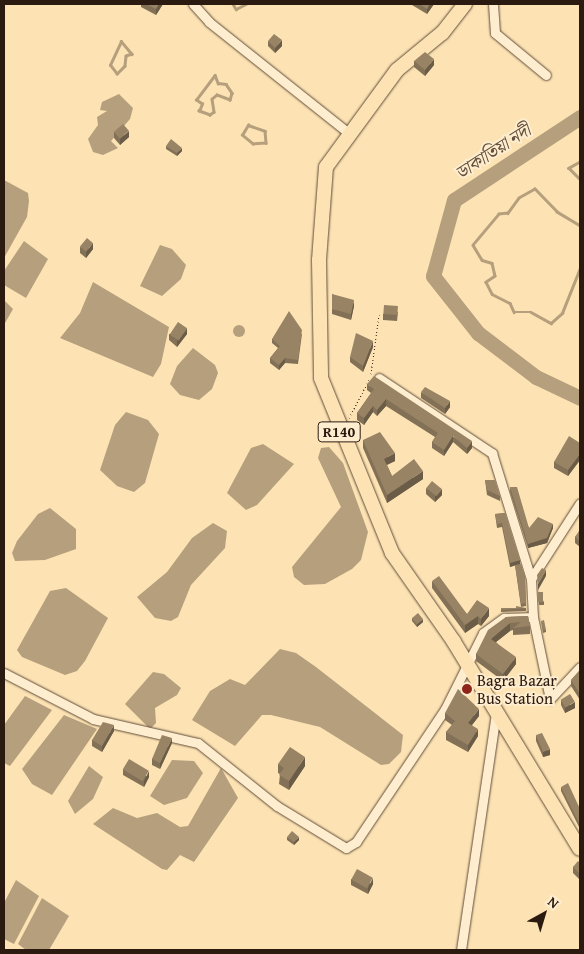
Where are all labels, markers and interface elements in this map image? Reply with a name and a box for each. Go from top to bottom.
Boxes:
water label: ডাকাতিয়া নদী [451,120,535,184]
road number: R140 [316,420,362,444]
place label: Bagra Bazar Bus Station [477,670,557,708]
marker: Bagra Bazar Bus Station [461,683,473,695]
north arrow [519,889,569,939]
text: N [544,892,563,913]

